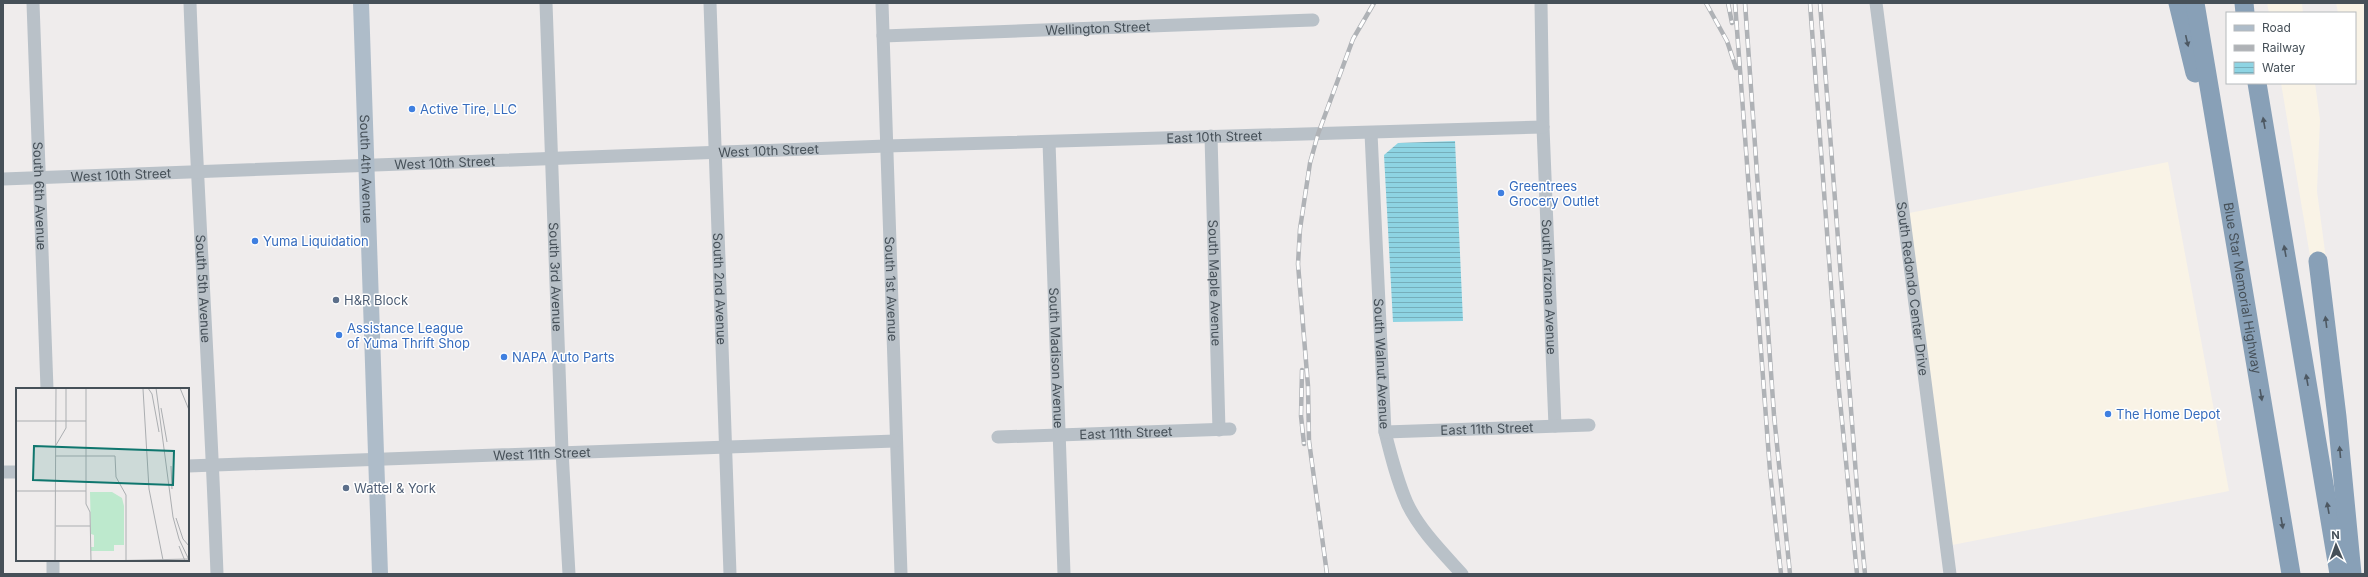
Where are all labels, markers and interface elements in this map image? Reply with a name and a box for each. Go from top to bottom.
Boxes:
legend [2226,12,2356,84]
street label: Wellington Street [1045,18,1151,38]
text: Road [2262,20,2291,35]
one-way arrow [2184,35,2190,47]
text: Railway [2262,40,2306,55]
text: Water [2262,60,2296,75]
place label: Active Tire, LLC [420,101,517,117]
marker: Active Tire, LLC [407,104,417,114]
street label: South 4th Avenue [357,114,376,224]
one-way arrow [2261,117,2267,129]
street label: East 10th Street [1166,127,1262,146]
street label: South 6th Avenue [30,141,50,251]
street label: West 10th Street [718,141,819,160]
street label: West 10th Street [394,153,495,172]
street label: West 10th Street [70,165,171,184]
place label: Greentrees Grocery Outlet [1509,178,1599,209]
marker: Greentrees Grocery Outlet [1496,188,1506,198]
street label: South Redondo Center Drive [1894,201,1932,377]
street label: Blue Star Memorial Highway [2221,201,2265,375]
street label: South Maple Avenue [1205,219,1225,346]
street label: South Arizona Avenue [1539,219,1560,355]
street label: South 3rd Avenue [546,222,566,332]
street label: South 2nd Avenue [710,232,730,345]
place label: Yuma Liquidation [263,233,369,249]
street label: South 5th Avenue [193,234,214,343]
marker: Yuma Liquidation [250,236,260,246]
street label: South 1st Avenue [882,236,901,342]
one-way arrow [2282,245,2288,258]
street label: South Madison Avenue [1046,287,1067,429]
place label: H&R Block [344,292,408,308]
marker: H&R Block [331,295,341,305]
street label: South Walnut Avenue [1371,298,1393,430]
one-way arrow [2323,316,2329,328]
place label: Assistance League of Yuma Thrift Shop [347,320,470,351]
marker: Assistance League of Yuma Thrift Shop [334,330,344,340]
place label: NAPA Auto Parts [512,349,615,365]
marker: NAPA Auto Parts [499,352,509,362]
one-way arrow [2303,374,2309,386]
inset map [16,388,189,561]
one-way arrow [2258,389,2264,401]
place label: The Home Depot [2116,406,2220,422]
marker: The Home Depot [2103,409,2113,419]
street label: East 11th Street [1440,419,1534,438]
street label: East 11th Street [1079,423,1173,442]
street label: West 11th Street [493,444,591,463]
one-way arrow [2337,446,2344,458]
place label: Wattel & York [354,480,436,496]
marker: Wattel & York [341,483,351,493]
one-way arrow [2325,502,2331,514]
one-way arrow [2280,517,2286,529]
north arrow [2316,525,2356,565]
text: N [2331,528,2340,542]

